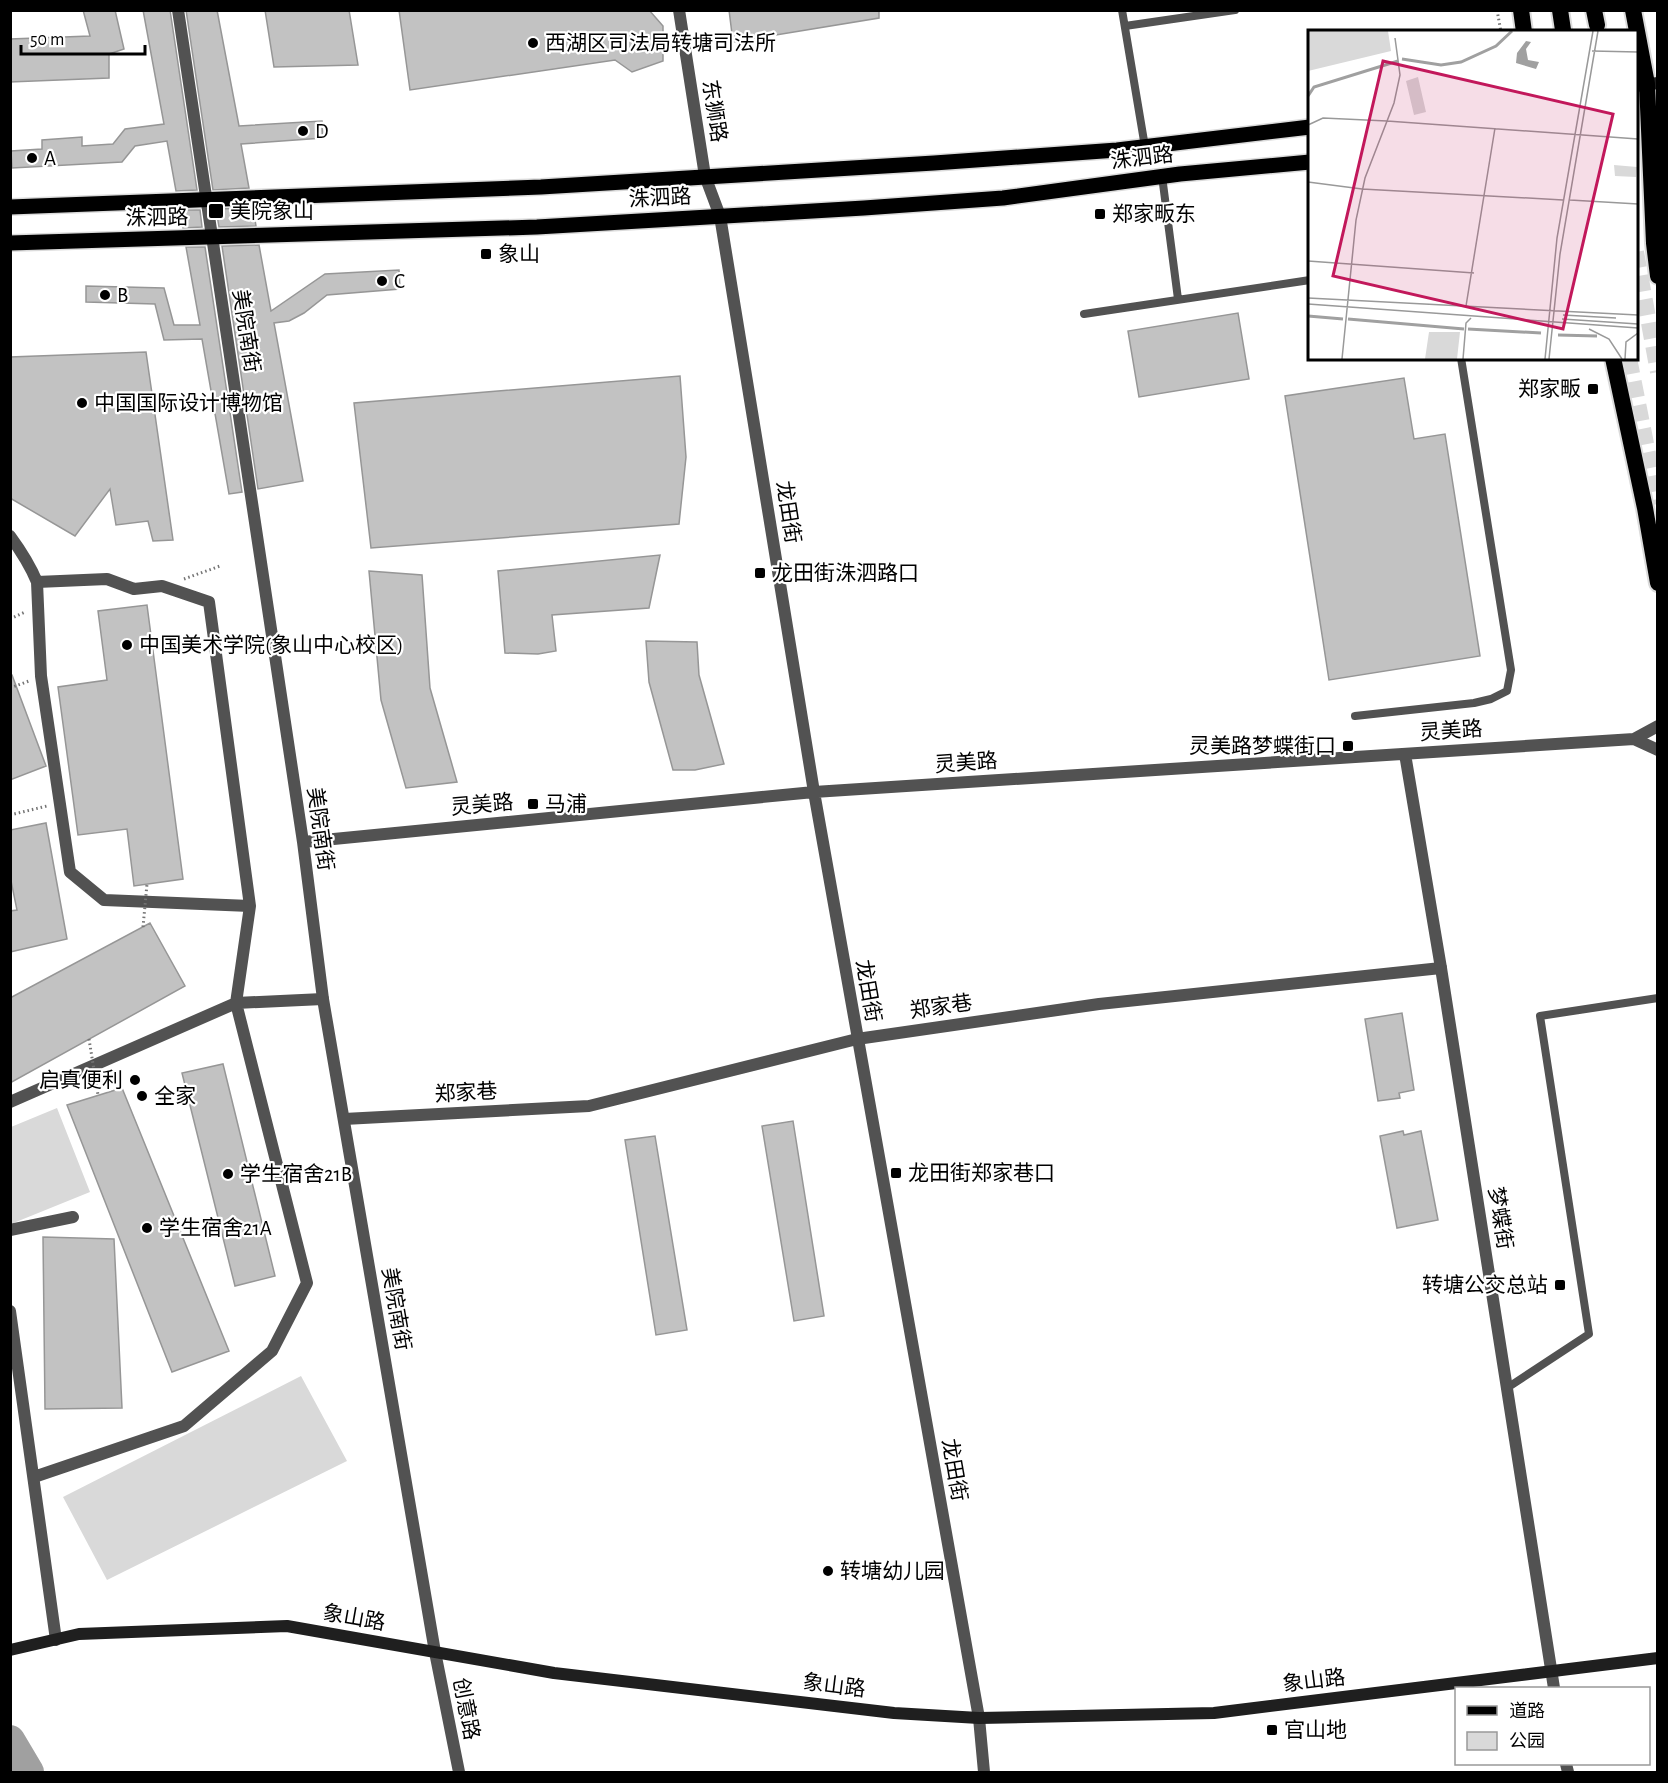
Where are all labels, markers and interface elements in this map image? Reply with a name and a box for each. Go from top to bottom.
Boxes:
scale bar [21,18,146,56]
inset map [1308,30,1638,360]
text: 50 m [30,31,64,49]
place label: 西湖区司法局转塘司法所 [545,32,776,54]
marker: 西湖区司法局转塘司法所 [526,36,540,50]
street label: 东狮路 [699,78,730,144]
place label: D [315,121,329,142]
marker: D [296,124,310,138]
street label: 洙泗路 [1109,143,1175,172]
place label: A [44,148,56,169]
marker: A [25,151,39,165]
street label: 洙泗路 [628,185,692,210]
place label: 美院象山 [230,200,314,222]
marker: 美院象山 [207,202,225,220]
place label: 郑家畈东 [1112,203,1196,225]
street label: 洙泗路 [125,206,189,229]
marker: 郑家畈东 [1093,207,1107,221]
place label: 象山 [498,243,540,265]
marker: 象山 [479,247,493,261]
place label: C [394,271,405,292]
marker: C [375,274,389,288]
place label: B [117,285,128,306]
marker: B [98,288,112,302]
street label: 美院南街 [229,288,264,374]
place label: 郑家畈 [1518,378,1581,400]
marker: 郑家畈 [1586,382,1600,396]
place label: 中国国际设计博物馆 [94,392,283,414]
marker: 中国国际设计博物馆 [75,396,89,410]
street label: 龙田街 [773,479,804,545]
place label: 龙田街洙泗路口 [772,562,919,584]
marker: 龙田街洙泗路口 [753,566,767,580]
place label: 中国美术学院(象山中心校区) [139,634,403,656]
marker: 中国美术学院(象山中心校区) [120,638,134,652]
street label: 灵美路 [1419,717,1483,744]
place label: 灵美路梦蝶街口 [1189,735,1336,757]
marker: 灵美路梦蝶街口 [1341,739,1355,753]
street label: 灵美路 [934,749,998,776]
street label: 美院南街 [304,786,337,872]
street label: 灵美路 [450,791,514,818]
place label: 马浦 [545,793,587,815]
marker: 马浦 [526,797,540,811]
street label: 龙田街 [852,958,885,1024]
street label: 郑家巷 [908,991,974,1022]
place label: 启真便利 [39,1069,123,1091]
marker: 启真便利 [128,1073,142,1087]
street label: 郑家巷 [434,1080,498,1105]
place label: 全家 [154,1085,196,1107]
marker: 全家 [135,1089,149,1103]
place label: 龙田街郑家巷口 [908,1162,1055,1184]
place label: 学生宿舍21B [240,1163,352,1185]
marker: 龙田街郑家巷口 [889,1166,903,1180]
marker: 学生宿舍21B [221,1167,235,1181]
street label: 梦蝶街 [1485,1185,1516,1251]
place label: 学生宿舍21A [159,1217,272,1239]
marker: 学生宿舍21A [140,1221,154,1235]
street label: 美院南街 [378,1266,415,1352]
place label: 转塘公交总站 [1422,1274,1548,1296]
marker: 转塘公交总站 [1553,1278,1567,1292]
street label: 龙田街 [938,1437,971,1503]
place label: 转塘幼儿园 [840,1560,945,1582]
marker: 转塘幼儿园 [821,1564,835,1578]
street label: 象山路 [321,1601,387,1634]
street label: 象山路 [1281,1666,1347,1695]
street label: 象山路 [801,1671,867,1700]
street label: 创意路 [450,1676,483,1742]
legend [1455,1687,1650,1765]
text: 道路 [1509,1701,1545,1721]
place label: 官山地 [1284,1719,1347,1741]
marker: 官山地 [1265,1723,1279,1737]
text: 公园 [1509,1732,1545,1751]

